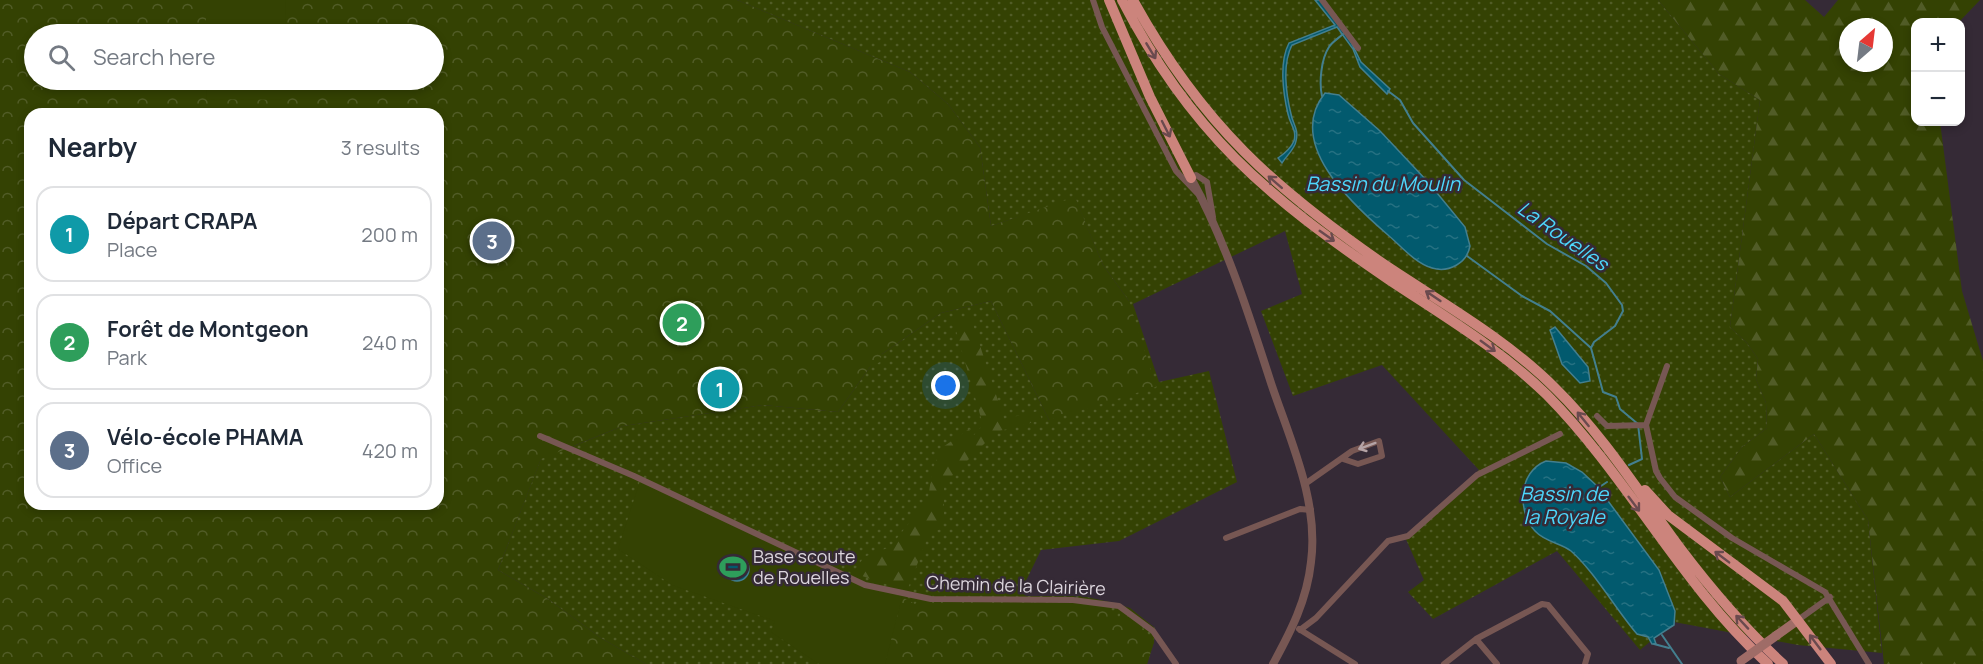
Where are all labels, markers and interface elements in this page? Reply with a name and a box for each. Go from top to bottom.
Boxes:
north arrow [1839,18,1893,72]
map controls [1911,18,1965,126]
button: + [1911,18,1965,72]
search box [24,24,444,90]
icon: search [45,41,78,74]
text: Search here [93,42,215,72]
one-way arrow [1145,42,1157,59]
button: − [1911,72,1965,126]
one-way arrow [1161,120,1173,138]
text: Nearby [48,129,137,165]
text: 3 results [341,134,420,161]
water label: Bassin du Moulin [1306,170,1461,197]
one-way arrow [1268,175,1283,189]
water label: La Rouelles [1513,194,1615,278]
text: Départ CRAPA [107,206,257,236]
pin: 3 [472,218,512,264]
text: 1 [65,221,74,248]
text: 200 m [361,221,418,248]
one-way arrow [1319,230,1335,243]
text: Place [107,236,157,263]
one-way arrow [1425,290,1442,302]
pin: 2 [662,300,702,346]
text: Forêt de Montgeon [107,314,309,344]
text: 2 [64,329,75,356]
text: 240 m [362,329,418,356]
one-way arrow [1480,340,1496,352]
text: Park [107,344,147,371]
pin: 1 [700,366,740,412]
your location [931,371,960,400]
one-way arrow [1576,412,1589,428]
text: Vélo-école PHAMA [107,422,304,452]
text: 3 [64,437,75,464]
text: 420 m [362,437,418,464]
one-way arrow [1358,441,1376,452]
text: Office [107,452,162,479]
water label: Bassin de la Royale [1520,480,1610,530]
one-way arrow [1628,495,1640,511]
place label: Base scoute de Rouelles [753,544,855,589]
one-way arrow [1714,550,1730,563]
sports icon: Base scoute de Rouelles [718,552,748,582]
street label: Chemin de la Clairière [926,570,1106,600]
one-way arrow [1735,615,1749,630]
one-way arrow [1809,634,1822,650]

